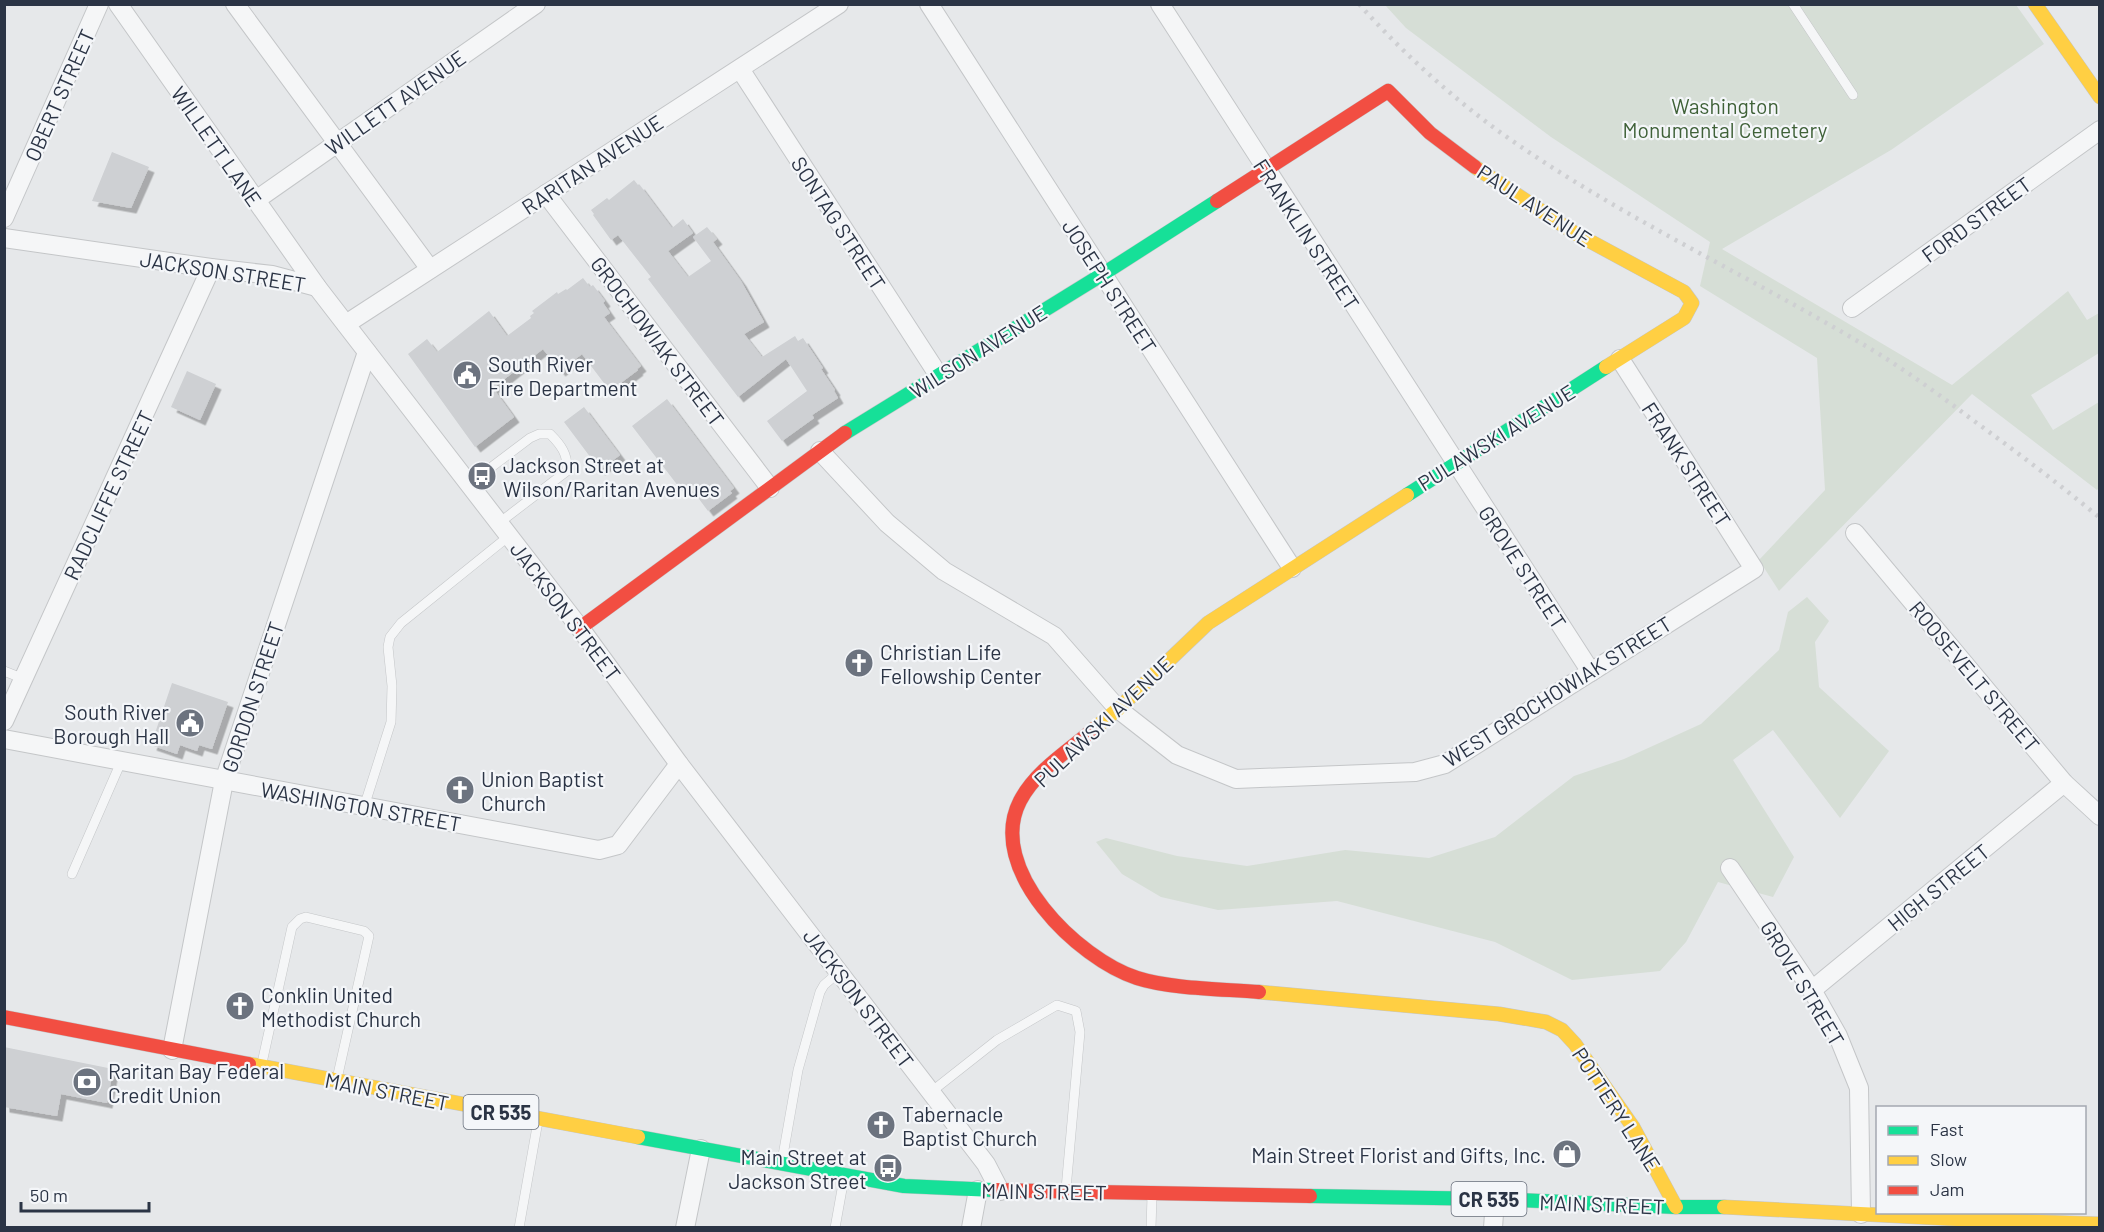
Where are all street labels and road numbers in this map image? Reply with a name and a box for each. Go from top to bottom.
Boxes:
street label: OBERT STREET [19,25,99,165]
street label: WILLETT AVENUE [320,44,470,160]
street label: WILLETT LANE [166,81,268,211]
street label: RARITAN AVENUE [517,109,667,219]
street label: SONTAG STREET [787,152,891,294]
street label: FRANKLIN STREET [1249,154,1365,314]
street label: PAUL AVENUE [1473,159,1597,251]
street label: FORD STREET [1917,171,2036,267]
street label: JOSEPH STREET [1058,215,1163,358]
street label: JACKSON STREET [138,246,308,296]
street label: GROCHOWIAK STREET [586,251,730,431]
street label: WILSON AVENUE [905,299,1051,403]
street label: PULAWSKI AVENUE [1413,379,1579,495]
street label: FRANK STREET [1637,397,1737,531]
street label: RADCLIFFE STREET [58,406,158,584]
street label: GROVE STREET [1474,501,1572,633]
street label: JACKSON STREET [506,537,626,685]
street label: ROOSEVELT STREET [1905,596,2045,757]
street label: WEST GROCHOWIAK STREET [1438,610,1676,772]
street label: GORDON STREET [216,618,288,776]
street label: PULAWSKI AVENUE [1028,650,1178,792]
street label: WASHINGTON STREET [259,776,463,836]
street label: HIGH STREET [1882,838,1994,936]
street label: GROVE STREET [1756,916,1850,1050]
street label: JACKSON STREET [799,924,919,1072]
street label: POTTERY LANE [1568,1042,1666,1176]
street label: MAIN STREET [323,1067,451,1115]
road number: CR 535 [464,1095,538,1129]
street label: MAIN STREET [981,1177,1107,1205]
road number: CR 535 [1452,1182,1526,1216]
street label: MAIN STREET [1539,1189,1665,1219]

